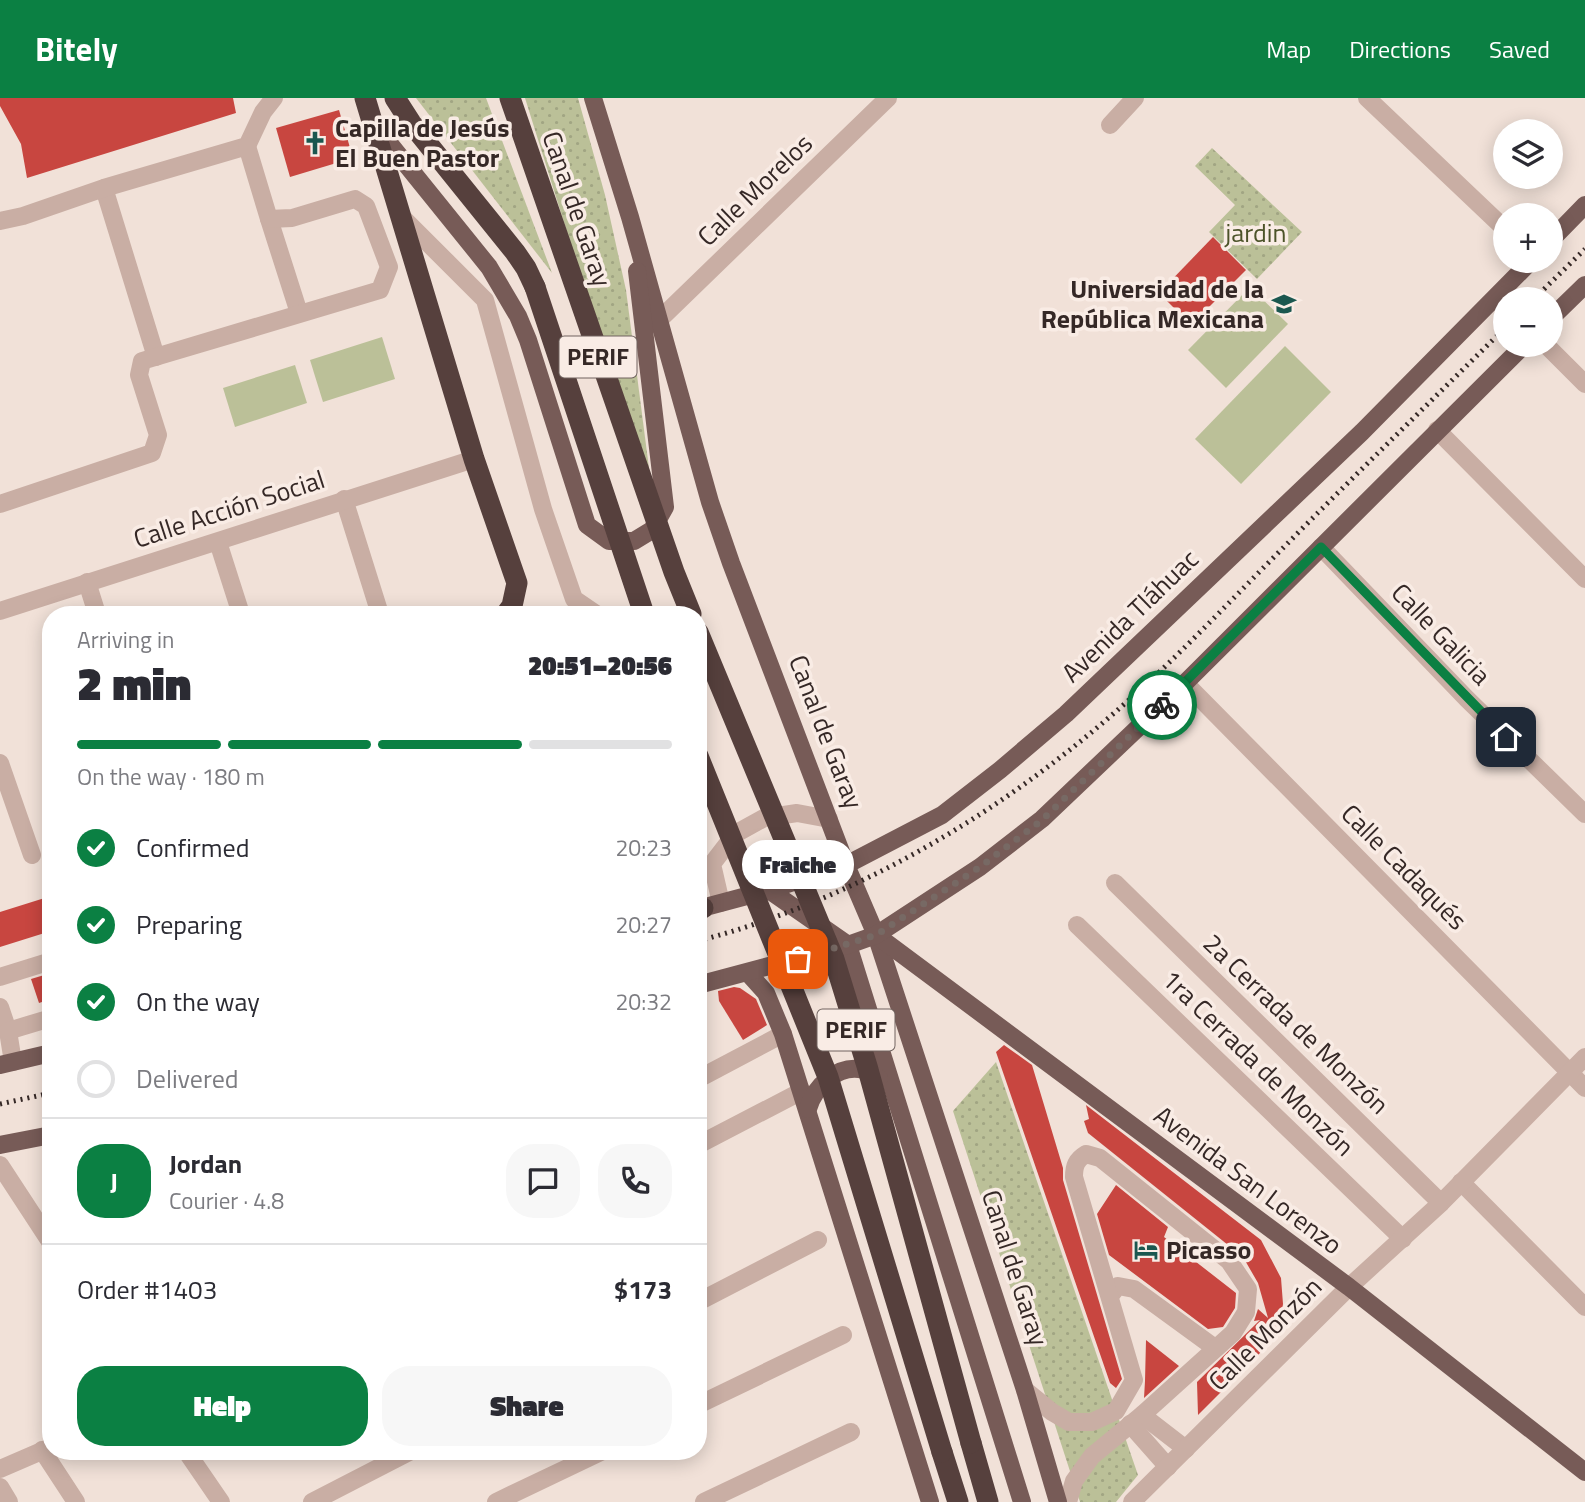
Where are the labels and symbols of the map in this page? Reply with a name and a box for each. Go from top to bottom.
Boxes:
place label: Capilla de Jesús El Buen Pastor [335,108,509,177]
street label: Calle Morelos [688,124,821,255]
street label: Canal de Garay [533,126,622,292]
church icon: Capilla de Jesús El Buen Pastor [301,129,329,157]
park label: jardin [1224,213,1286,252]
place label: Universidad de la República Mexicana [1041,269,1264,338]
school or university icon: Universidad de la República Mexicana [1270,290,1298,318]
road number: PERIF [560,336,636,378]
street label: Calle Acción Social [128,459,329,558]
street label: Avenida Tláhuac [1052,540,1207,691]
street label: Calle Galicia [1383,574,1500,694]
street label: Canal de Garay [779,649,874,814]
courier [1127,670,1197,740]
pin [1476,707,1536,767]
street label: Calle Cadaqués [1332,795,1476,939]
callout: Fraiche [742,840,854,889]
street label: 2a Cerrada de Monzón [1195,924,1398,1123]
pin [768,929,828,989]
street label: 1ra Cerrada de Monzón [1153,960,1363,1165]
road number: PERIF [818,1010,894,1050]
street label: Avenida San Lorenzo [1146,1096,1351,1263]
street label: Canal de Garay [972,1185,1059,1351]
place label: Picasso [1166,1230,1251,1269]
hotel icon: Picasso [1132,1236,1160,1264]
street label: Calle Monzón [1199,1268,1330,1399]

